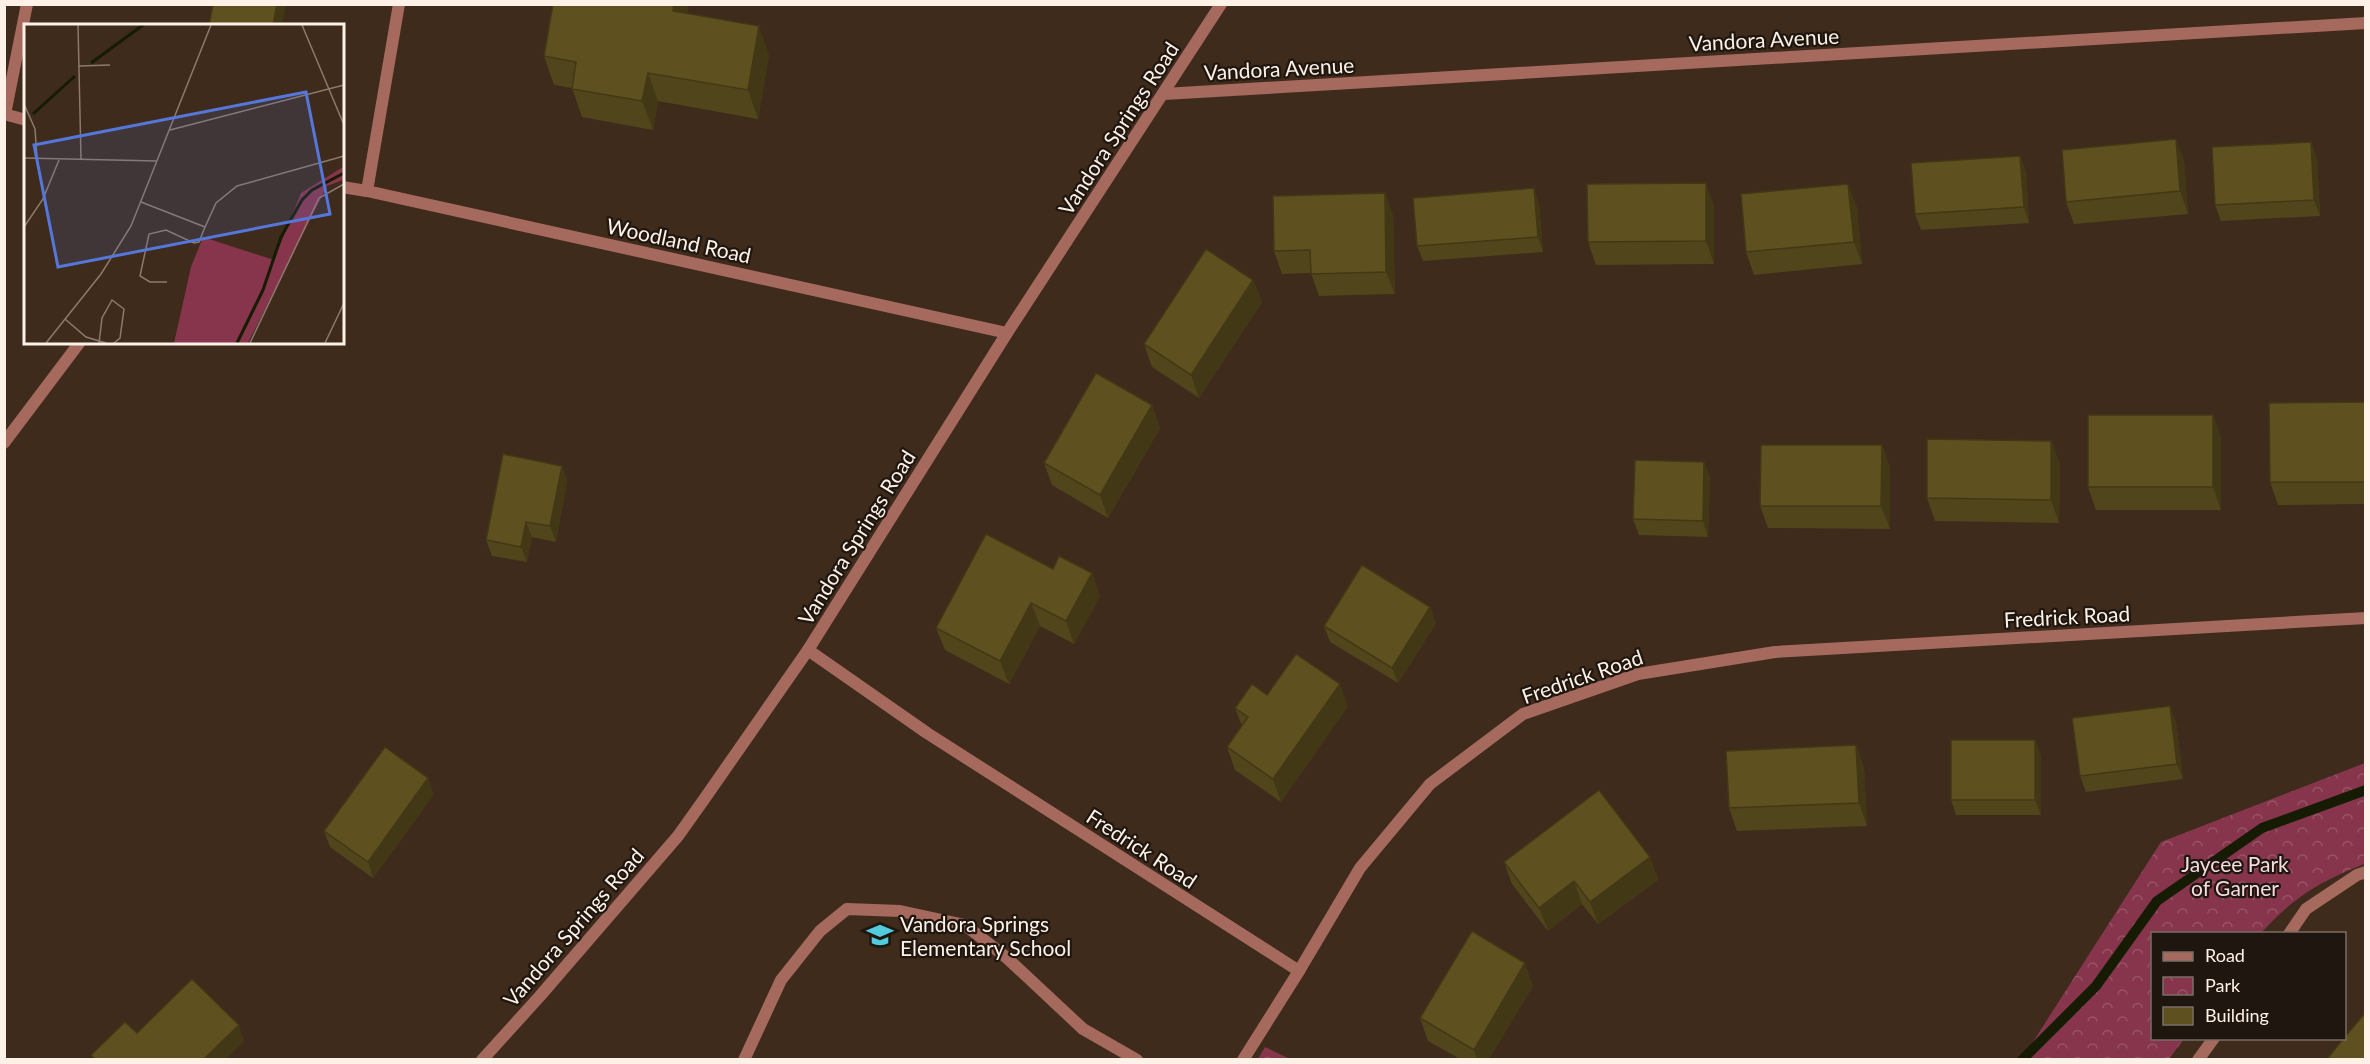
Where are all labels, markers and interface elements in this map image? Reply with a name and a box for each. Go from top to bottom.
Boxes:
street label: Vandora Avenue [1688,23,1840,55]
inset map [24,24,344,344]
street label: Vandora Springs Road [1053,37,1183,219]
street label: Vandora Avenue [1203,52,1355,84]
street label: Woodland Road [605,212,753,268]
street label: Vandora Springs Road [792,445,920,629]
street label: Fredrick Road [2003,600,2131,632]
street label: Fredrick Road [1518,644,1646,708]
street label: Fredrick Road [1082,803,1202,893]
street label: Vandora Springs Road [498,843,648,1011]
park label: Jaycee Park of Garner [2181,851,2289,900]
place label: Vandora Springs Elementary School [900,911,1071,960]
school or university icon: Vandora Springs Elementary School [865,920,895,950]
legend [2151,932,2346,1040]
text: Road [2205,944,2245,966]
text: Park [2205,974,2241,996]
text: Building [2205,1004,2269,1026]

